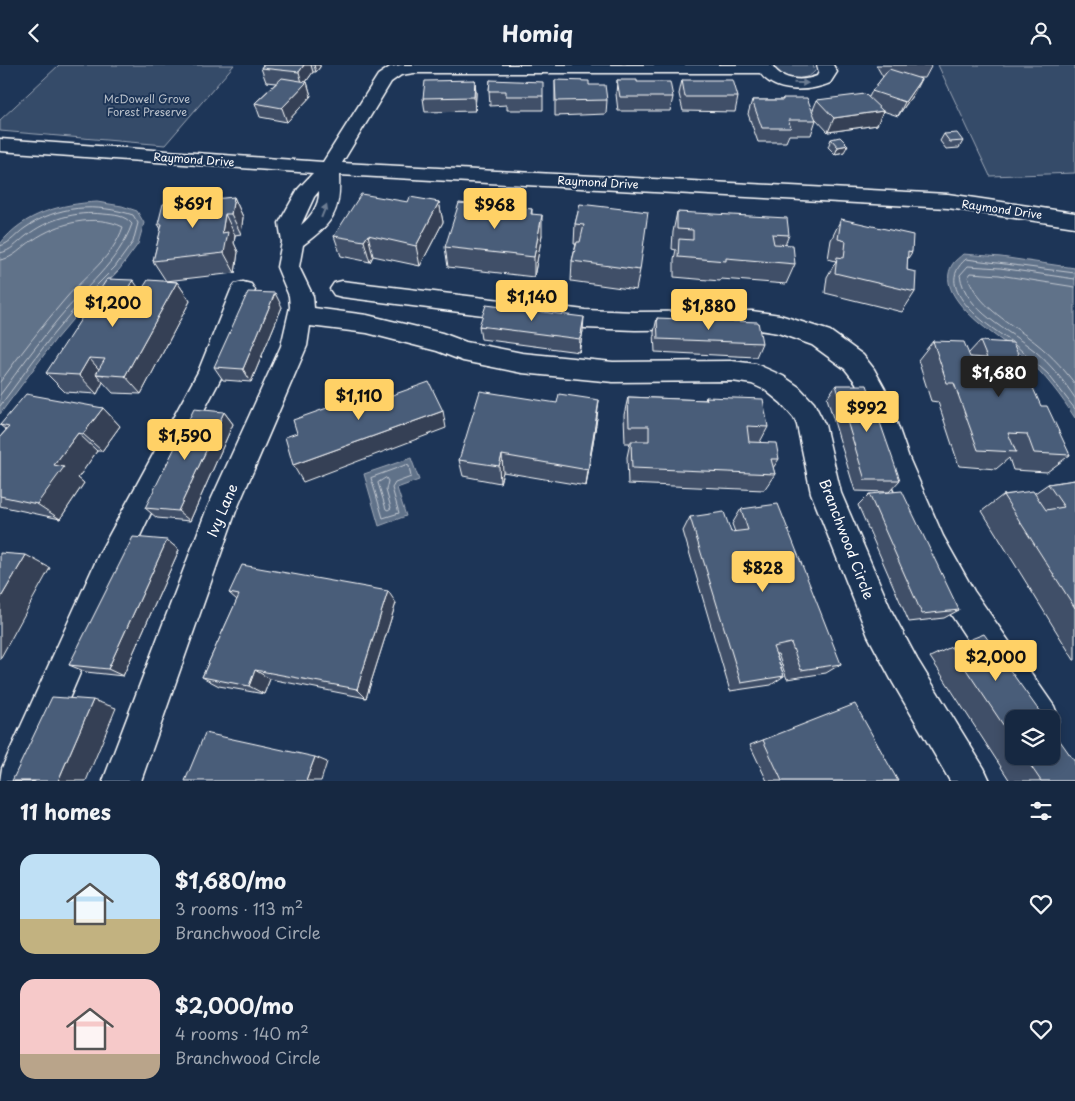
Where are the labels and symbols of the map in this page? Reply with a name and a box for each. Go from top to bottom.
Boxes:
one-way arrow [793,80,809,88]
park label: McDowell Grove Forest Preserve [104,90,190,120]
street label: Raymond Drive [153,148,235,170]
street label: Raymond Drive [557,171,639,193]
pin: $691 [163,186,223,229]
pin: $968 [465,187,525,230]
street label: Raymond Drive [961,195,1044,223]
one-way arrow [320,203,328,218]
pin: $1,140 [491,279,573,322]
pin: $1,200 [72,285,154,328]
pin: $1,880 [668,289,750,331]
pin: $1,680 [958,355,1040,398]
pin: $1,110 [318,379,400,421]
pin: $992 [837,391,897,433]
pin: $1,590 [144,419,226,461]
street label: Branchwood Circle [814,476,880,602]
street label: Ivy Lane [201,480,243,540]
pin: $828 [733,551,793,593]
pin: $2,000 [955,639,1037,682]

